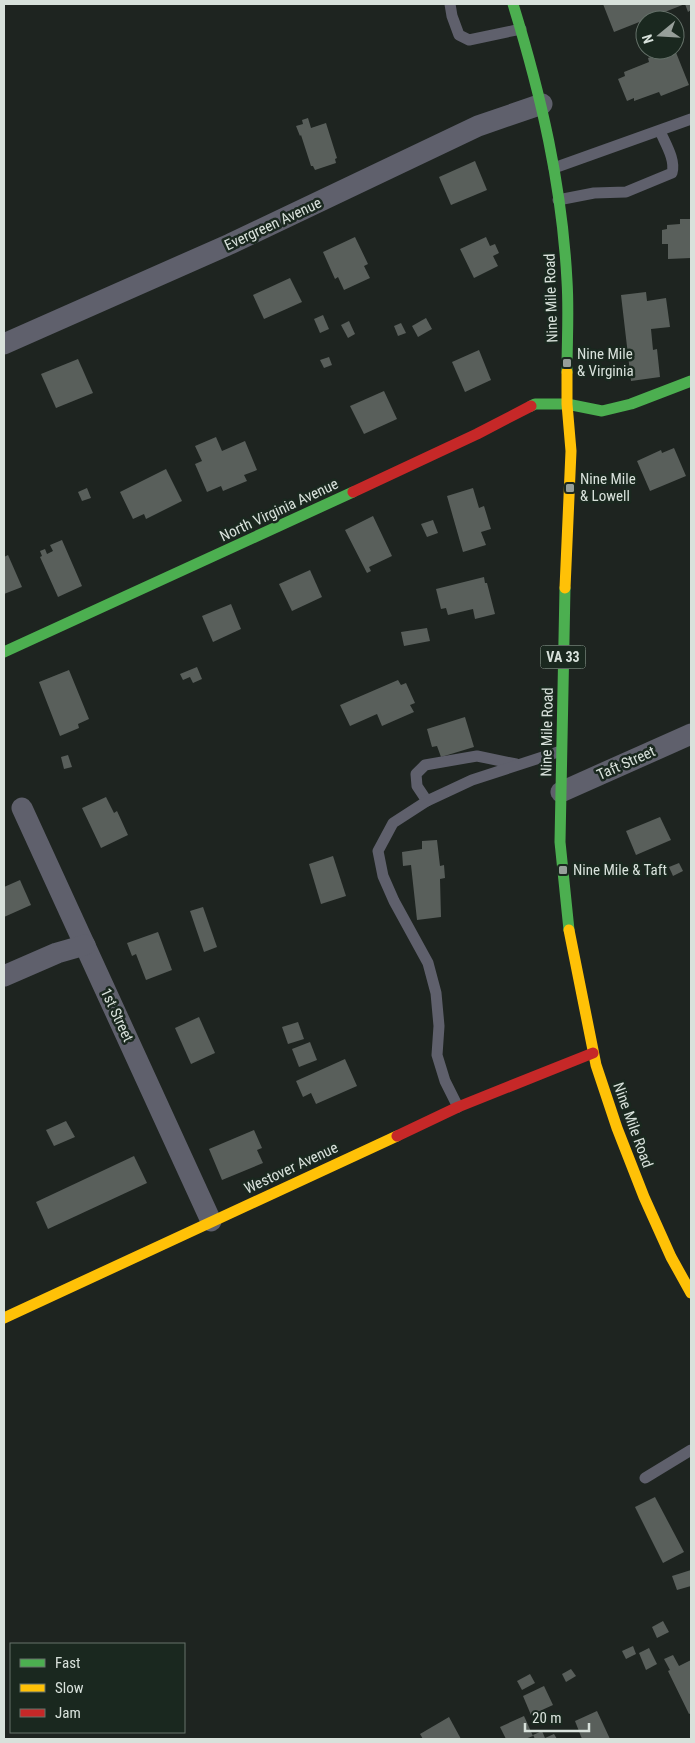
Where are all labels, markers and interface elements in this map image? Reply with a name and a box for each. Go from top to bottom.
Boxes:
north arrow [635,10,685,60]
text: N [639,32,657,46]
street label: Evergreen Avenue [222,194,324,254]
street label: Nine Mile Road [540,253,562,343]
place label: Nine Mile & Virginia [577,345,634,380]
marker: Nine Mile & Virginia [561,357,573,369]
place label: Nine Mile & Lowell [580,470,636,505]
street label: North Virginia Avenue [217,475,341,545]
marker: Nine Mile & Lowell [564,482,576,494]
road number: VA 33 [540,646,586,669]
street label: Nine Mile Road [537,687,557,777]
street label: Taft Street [594,742,658,784]
place label: Nine Mile & Taft [573,861,667,879]
marker: Nine Mile & Taft [557,864,569,876]
street label: 1st Street [97,985,137,1045]
street label: Nine Mile Road [609,1080,657,1170]
street label: Westover Avenue [241,1138,341,1198]
legend [10,1643,185,1733]
text: Fast [55,1654,80,1672]
text: Slow [55,1679,84,1697]
scale bar [525,1700,589,1732]
text: Jam [55,1704,81,1722]
text: 20 m [532,1709,562,1727]

